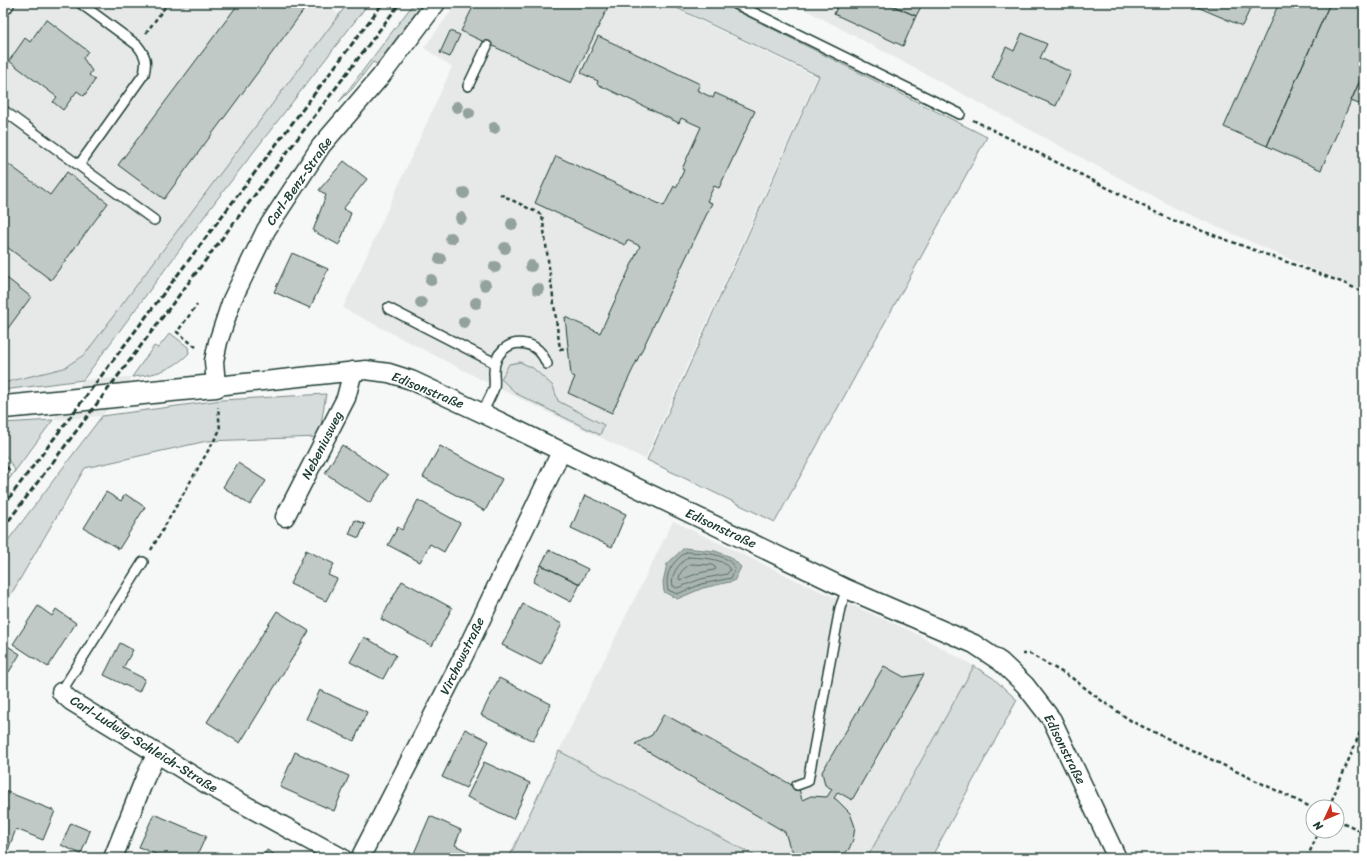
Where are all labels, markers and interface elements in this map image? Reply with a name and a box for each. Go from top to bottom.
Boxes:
street label: Carl-Benz-Straße [260,132,338,230]
street label: Edisonstraße [388,365,468,415]
street label: Nebeniusweg [295,406,349,483]
street label: Edisonstraße [681,501,761,555]
street label: Virchowstraße [433,613,491,699]
street label: Carl-Ludwig-Schleich-Straße [65,689,223,799]
street label: Edisonstraße [1037,710,1093,789]
north arrow [1305,799,1345,839]
text: N [1308,816,1328,836]

